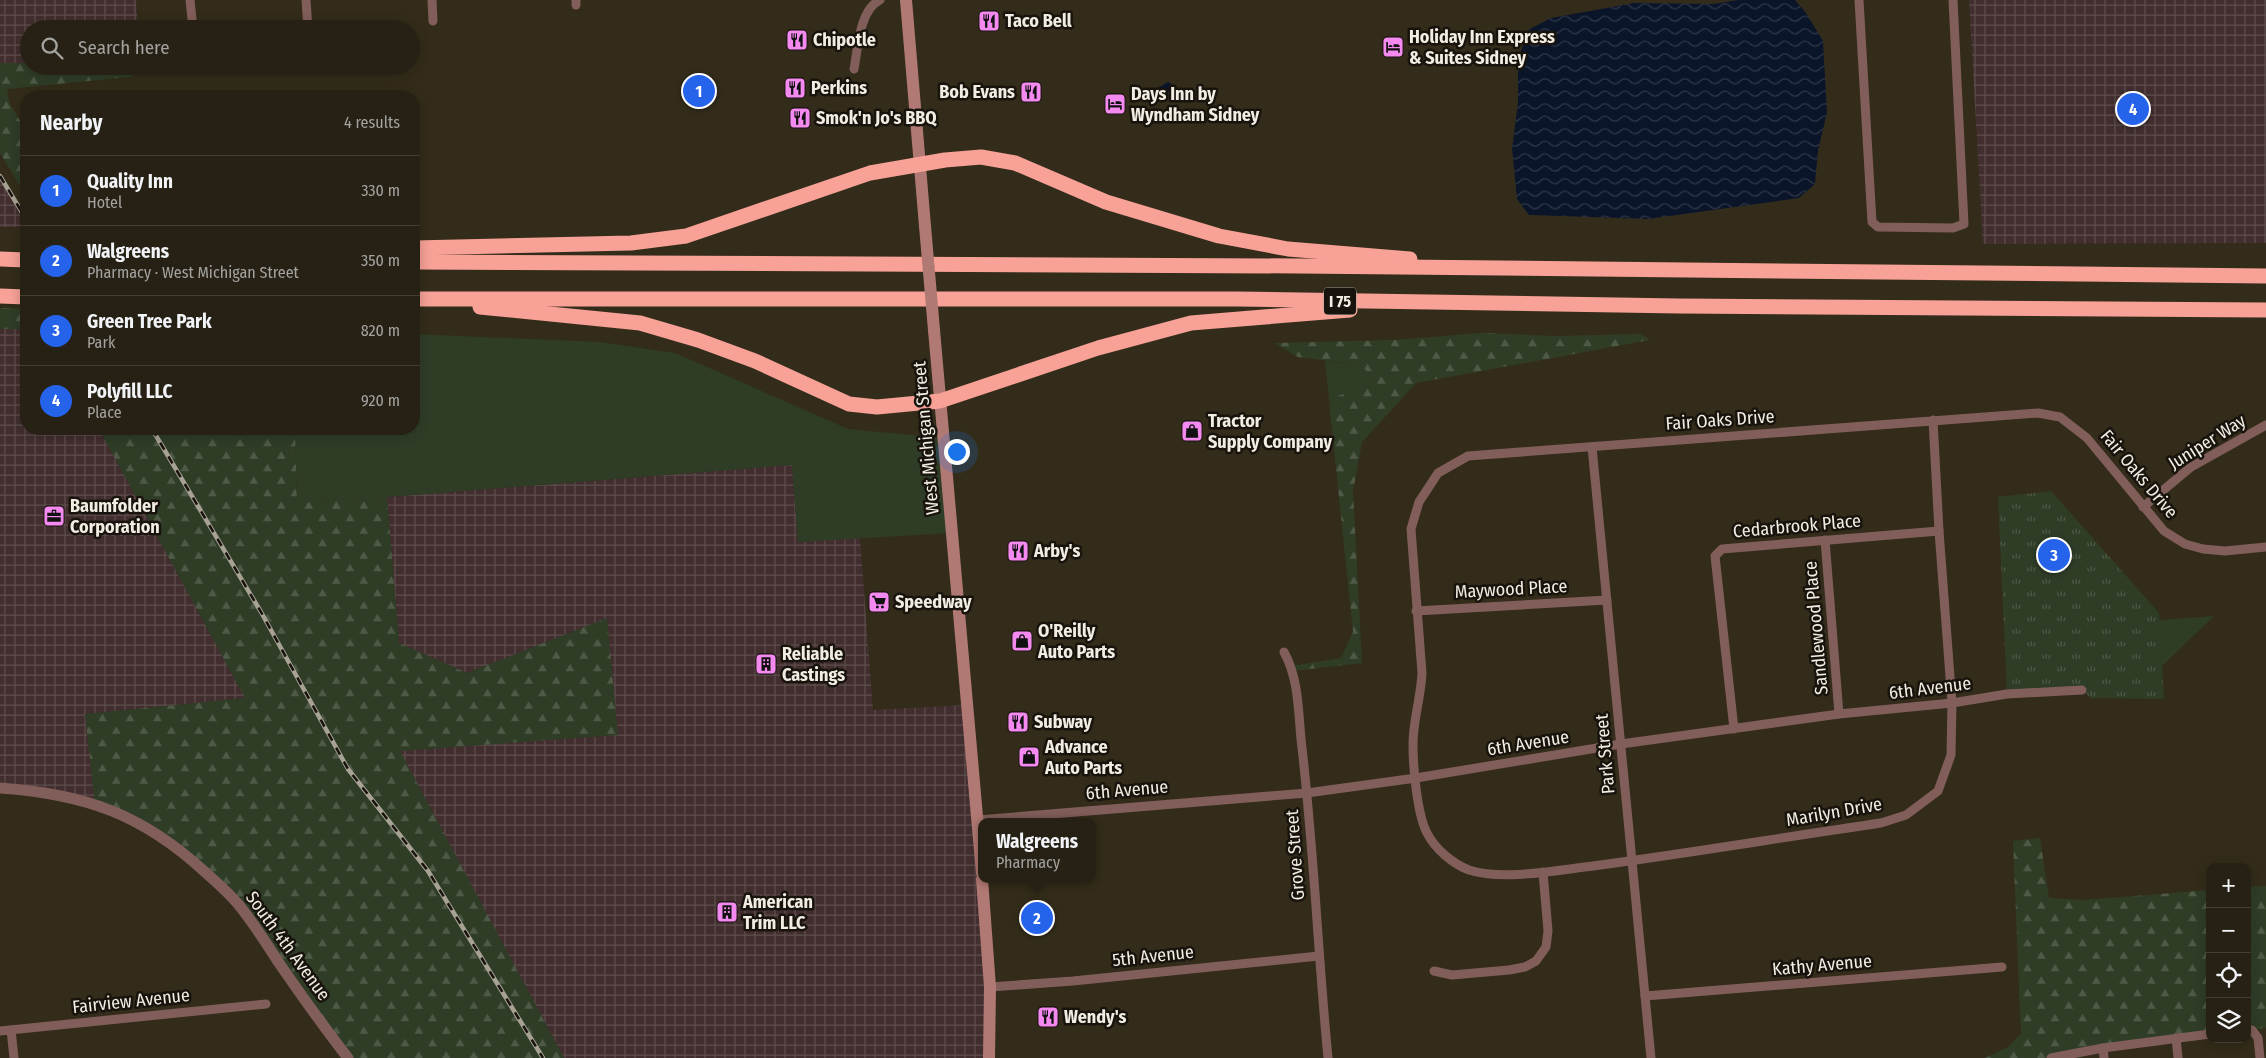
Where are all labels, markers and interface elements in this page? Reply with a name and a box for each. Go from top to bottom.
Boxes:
restaurant icon: Taco Bell [977,9,1001,33]
place label: Taco Bell [1005,10,1072,32]
search box [20,20,420,75]
place label: Holiday Inn Express & Suites Sidney [1409,26,1555,69]
restaurant icon: Chipotle [785,28,809,52]
place label: Chipotle [813,29,876,51]
icon: search [38,34,66,62]
hotel icon: Holiday Inn Express & Suites Sidney [1381,35,1405,59]
text: Search here [78,36,170,59]
pin: 1 [683,72,715,110]
restaurant icon: Perkins [783,76,807,100]
place label: Perkins [811,77,867,99]
restaurant icon: Bob Evans [1019,80,1043,104]
place label: Bob Evans [939,81,1015,103]
place label: Days Inn by Wyndham Sidney [1131,83,1260,126]
pin: 4 [2117,90,2149,128]
hotel icon: Days Inn by Wyndham Sidney [1103,92,1127,116]
restaurant icon: Smok'n Jo's BBQ [788,106,812,130]
place label: Smok'n Jo's BBQ [816,107,937,129]
text: Nearby [40,110,102,136]
text: 4 results [344,113,400,132]
text: Quality Inn [87,170,173,193]
text: 1 [53,181,59,200]
text: 330 m [361,181,400,200]
text: Hotel [87,193,122,212]
text: Walgreens [87,240,169,263]
text: 2 [52,251,60,270]
text: 350 m [361,251,400,270]
text: Pharmacy · West Michigan Street [87,263,299,282]
road number: I 75 [1324,288,1356,314]
text: Green Tree Park [87,310,212,333]
text: 3 [52,321,60,340]
text: 820 m [361,321,400,340]
text: Park [87,333,115,352]
street label: West Michigan Street [908,360,944,516]
text: Polyfill LLC [87,380,173,403]
text: 4 [52,391,60,410]
text: 920 m [361,391,400,410]
text: Place [87,403,122,422]
street label: Fair Oaks Drive [1665,405,1775,435]
place label: Tractor Supply Company [1208,410,1333,453]
street label: Juniper Way [2164,410,2250,474]
shop icon: Tractor Supply Company [1180,419,1204,443]
street label: Fair Oaks Drive [2096,425,2183,523]
your location [944,439,970,465]
place label: Baumfolder Corporation [70,495,160,538]
office icon: Baumfolder Corporation [42,504,66,528]
street label: Cedarbrook Place [1732,509,1862,543]
pin: 3 [2038,536,2070,574]
restaurant icon: Arby's [1006,539,1030,563]
place label: Arby's [1033,540,1080,562]
street label: Sandlewood Place [1799,560,1833,696]
street label: Maywood Place [1454,575,1568,603]
supermarket icon: Speedway [867,590,891,614]
place label: Speedway [895,591,972,613]
place label: O'Reilly Auto Parts [1037,620,1115,663]
shop icon: O'Reilly Auto Parts [1010,629,1034,653]
place label: Reliable Castings [782,643,845,686]
building icon: Reliable Castings [754,652,778,676]
street label: 6th Avenue [1888,672,1972,704]
restaurant icon: Subway [1006,710,1030,734]
place label: Subway [1034,711,1092,733]
street label: Park Street [1591,713,1619,795]
street label: 6th Avenue [1485,726,1571,760]
place label: Advance Auto Parts [1044,736,1122,779]
shop icon: Advance Auto Parts [1017,745,1041,769]
street label: 6th Avenue [1085,775,1169,805]
street label: Marilyn Drive [1784,793,1884,831]
street label: Grove Street [1281,809,1309,901]
popup [978,818,1096,883]
text: Walgreens [996,830,1078,853]
text: Pharmacy [996,853,1060,872]
map controls [2206,863,2251,1043]
button: + [2206,863,2251,908]
street label: South 4th Avenue [241,887,335,1005]
place label: American Trim LLC [742,891,813,934]
pin: 2 [1021,899,1053,937]
building icon: American Trim LLC [715,900,739,924]
button: − [2206,908,2251,953]
street label: 5th Avenue [1111,941,1195,971]
street label: Kathy Avenue [1771,950,1873,980]
button: locate [2206,953,2251,998]
street label: Fairview Avenue [71,984,191,1018]
button: layers [2206,998,2251,1043]
restaurant icon: Wendy's [1036,1005,1060,1029]
place label: Wendy's [1064,1006,1127,1028]

